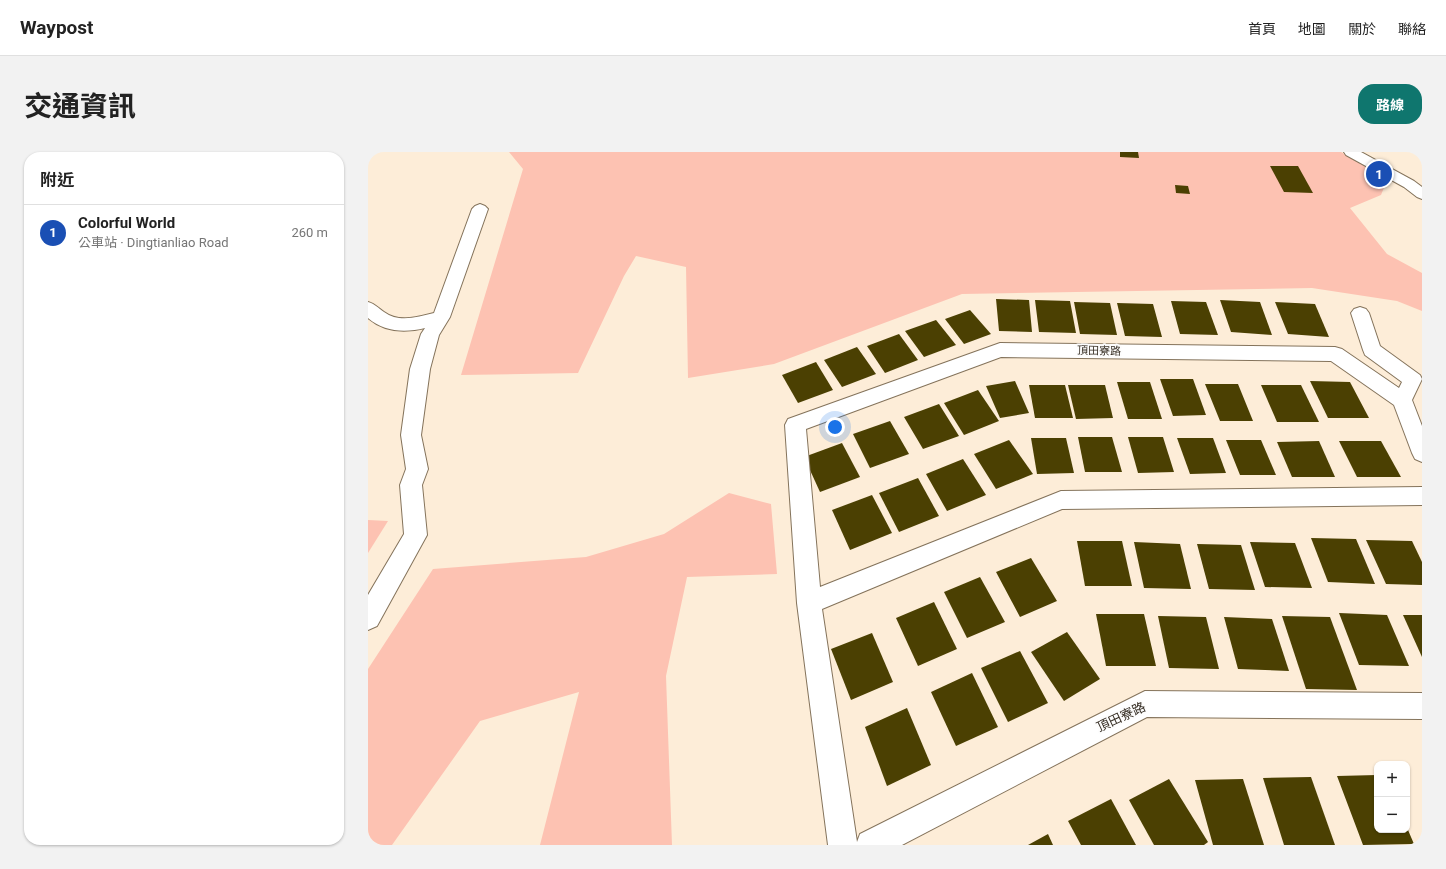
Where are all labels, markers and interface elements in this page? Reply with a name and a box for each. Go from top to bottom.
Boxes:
text: Waypost [20,16,94,39]
text: 首頁 [1248,21,1276,37]
text: 地圖 [1298,21,1326,37]
text: 關於 [1348,21,1376,37]
text: 聯絡 [1398,21,1426,37]
button: 路線 [1358,84,1422,124]
text: 交通資訊 [24,90,136,123]
pin: 1 [1366,159,1392,189]
text: 附近 [40,170,74,190]
text: Colorful World [78,214,175,232]
text: 1 [49,225,57,240]
text: 260 m [291,225,328,240]
text: 公車站 · Dingtianliao Road [78,235,229,250]
street label: 頂田寮路 [1077,344,1121,358]
your location [825,417,845,437]
street label: 頂田寮路 [1094,699,1148,735]
map controls [1374,761,1410,833]
button: + [1374,761,1410,797]
button: − [1374,797,1410,833]

